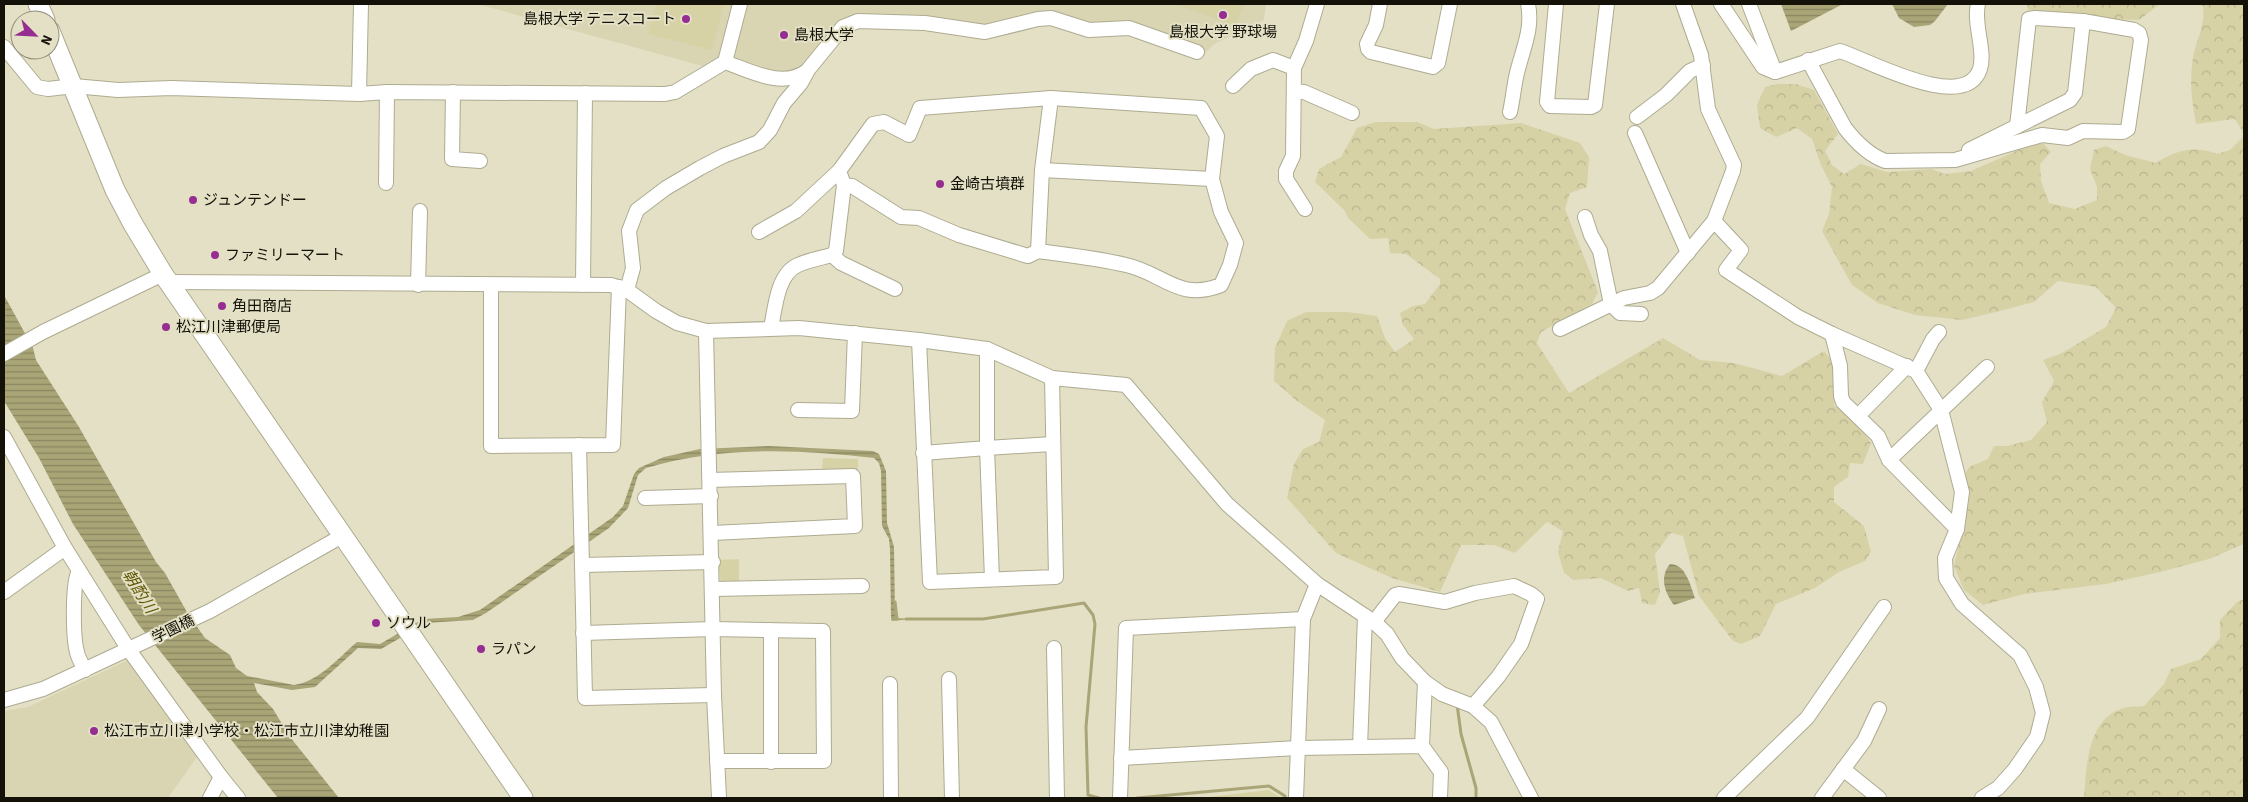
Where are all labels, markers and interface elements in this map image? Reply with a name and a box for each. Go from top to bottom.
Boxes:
place label: 島根大学 テニスコート [523,9,676,30]
marker: 島根大学 野球場 [1217,9,1229,21]
north arrow [10,10,60,60]
marker: 島根大学 テニスコート [680,13,692,25]
place label: 島根大学 野球場 [1169,22,1277,43]
place label: 島根大学 [794,25,854,46]
marker: 島根大学 [778,29,790,41]
text: N [35,32,57,48]
place label: 金崎古墳群 [950,174,1025,195]
marker: 金崎古墳群 [934,178,946,190]
place label: ジュンテンドー [203,190,307,211]
marker: ジュンテンドー [187,194,199,206]
place label: ファミリーマート [225,245,345,266]
marker: ファミリーマート [209,249,221,261]
place label: 角田商店 [232,296,292,317]
marker: 角田商店 [216,300,228,312]
place label: 松江川津郵便局 [176,317,281,338]
marker: 松江川津郵便局 [160,321,172,333]
water label: 朝酌川 [117,565,162,619]
street label: 学園橋 [148,610,198,649]
place label: ソウル [386,613,431,634]
marker: ソウル [370,617,382,629]
place label: ラパン [491,639,537,660]
marker: ラパン [475,643,487,655]
place label: 松江市立川津小学校・松江市立川津幼稚園 [104,721,389,742]
marker: 松江市立川津小学校・松江市立川津幼稚園 [88,725,100,737]

